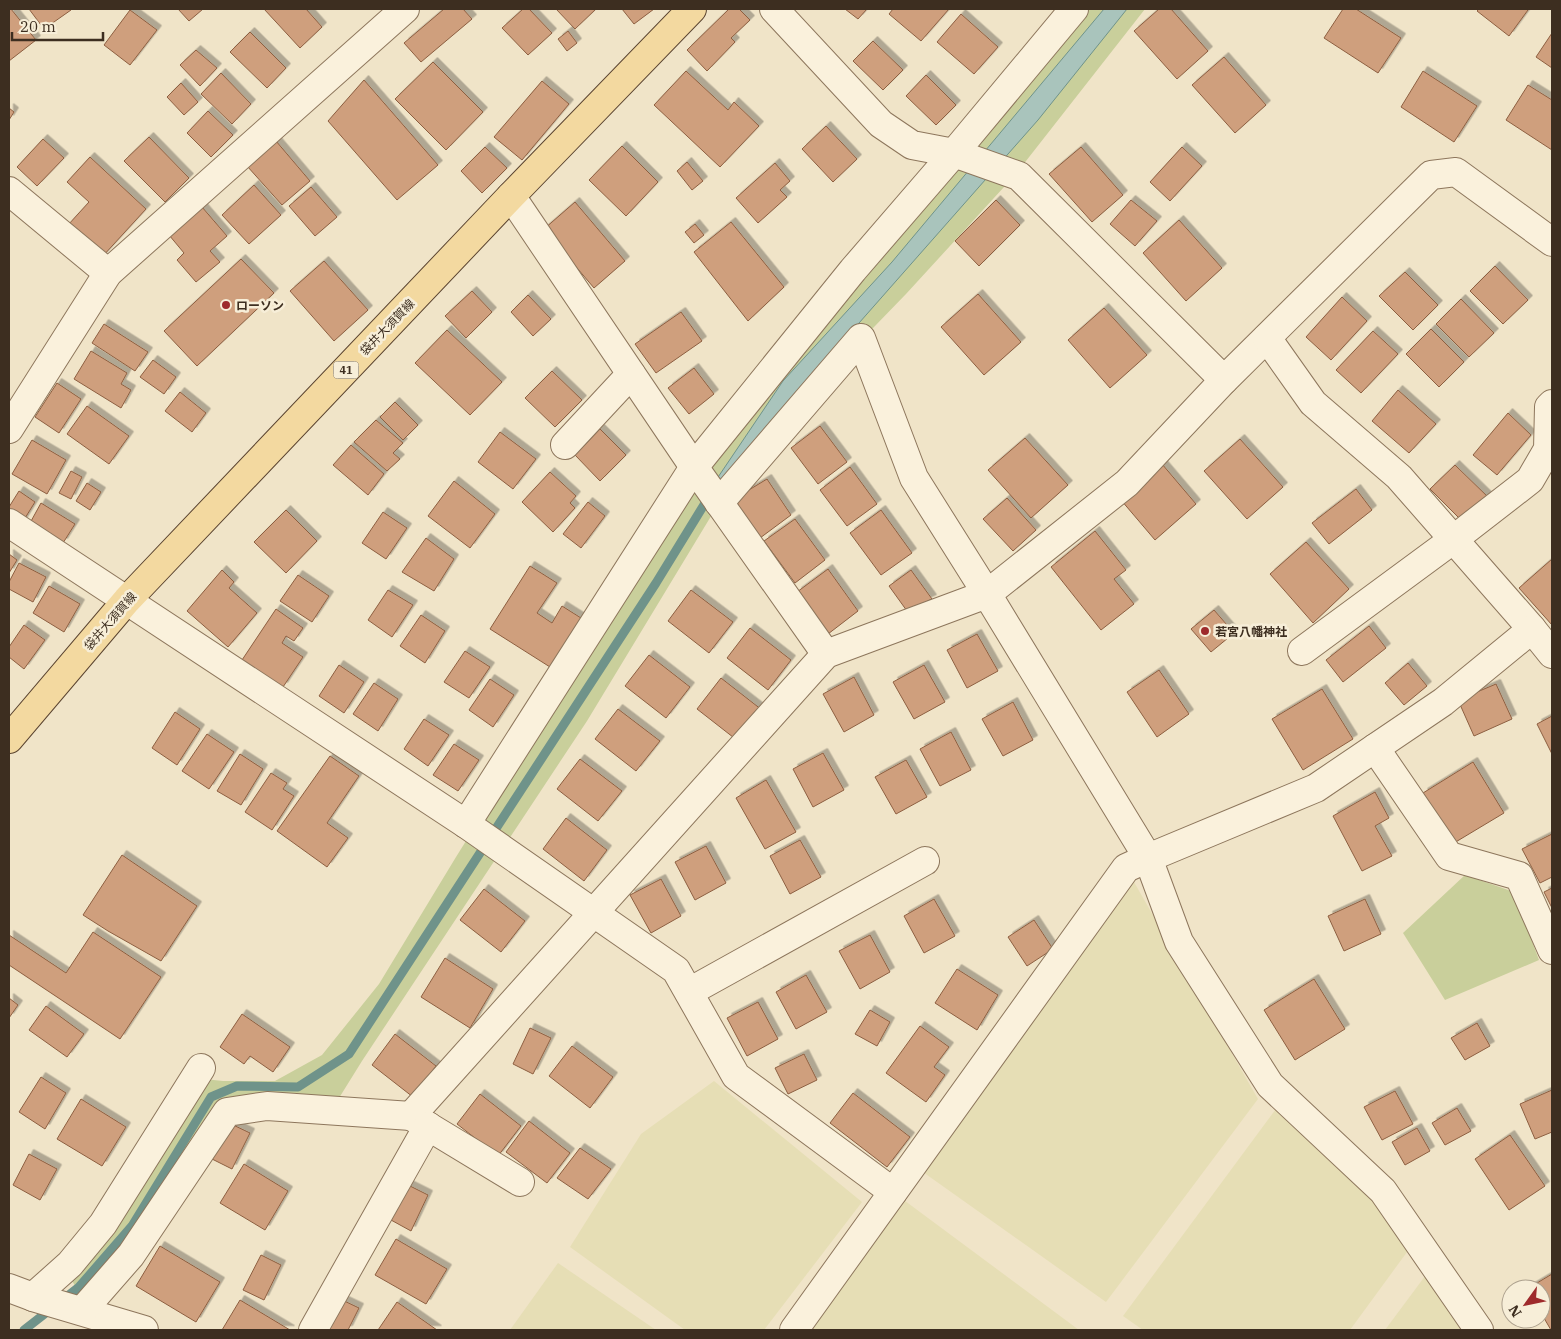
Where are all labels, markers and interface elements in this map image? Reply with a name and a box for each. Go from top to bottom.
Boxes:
scale bar [12,10,104,42]
text: 20 m [20,17,56,36]
street label: 袋井大須賀線 [356,296,417,359]
place label: ローソン [236,298,284,313]
marker: ローソン [220,299,232,311]
road number: 41 [334,362,358,378]
street label: 袋井大須賀線 [80,589,139,654]
place label: 若宮八幡神社 [1215,624,1287,639]
marker: 若宮八幡神社 [1199,625,1211,637]
north arrow [1501,1279,1551,1329]
text: N [1505,1302,1526,1321]

